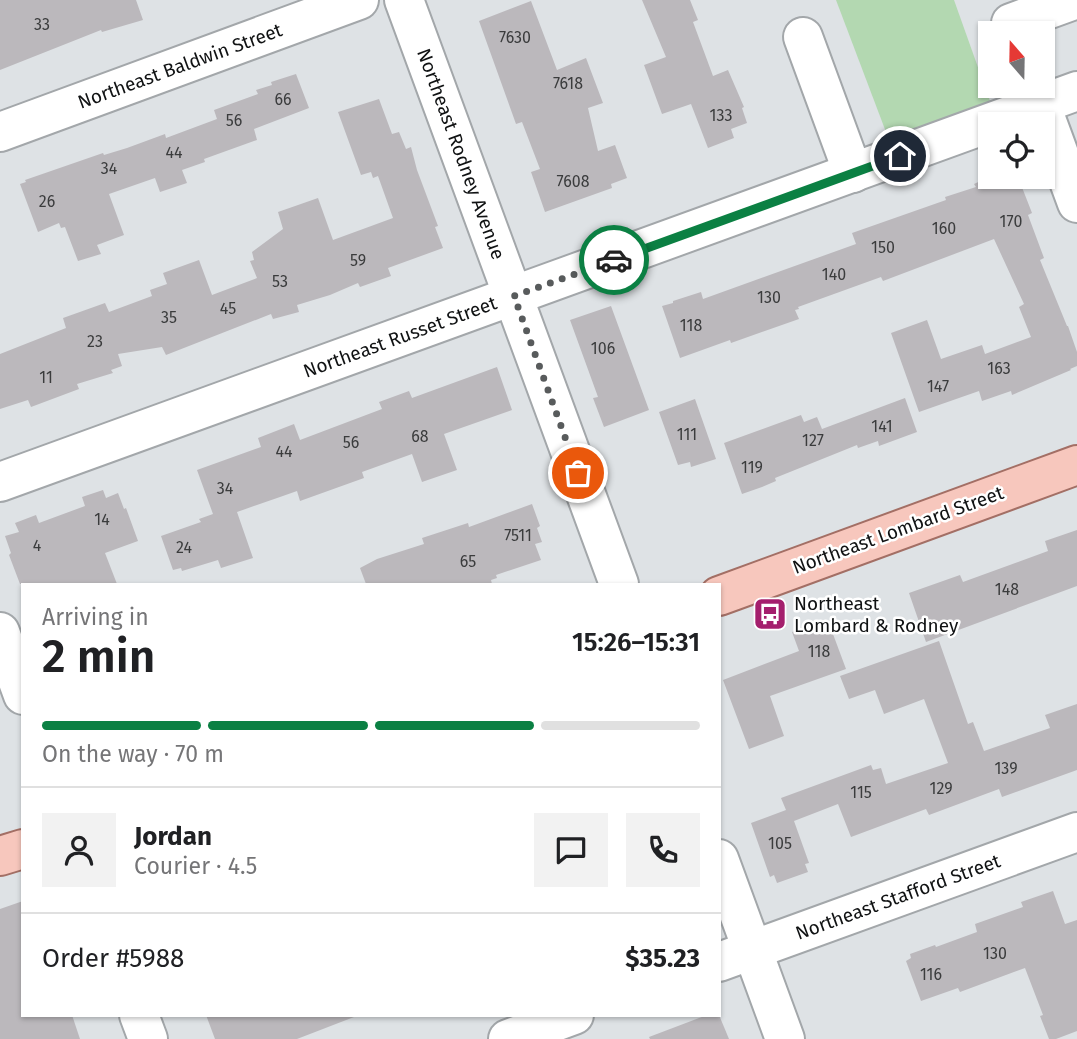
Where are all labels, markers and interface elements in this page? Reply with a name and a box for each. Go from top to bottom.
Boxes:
house number: 33 [34,15,50,34]
street label: Northeast Baldwin Street [75,18,285,114]
north arrow [978,21,1055,98]
map controls [978,21,1055,189]
house number: 7630 [499,28,531,47]
street label: Northeast Rodney Avenue [412,45,510,263]
house number: 7618 [553,74,583,93]
house number: 66 [274,90,292,109]
house number: 133 [710,106,732,125]
house number: 56 [226,111,242,130]
button: locate [978,112,1055,189]
pin [870,126,930,186]
icon: home [881,137,919,175]
house number: 44 [165,143,183,162]
house number: 34 [101,159,118,178]
house number: 7608 [556,172,590,191]
house number: 26 [39,192,55,211]
house number: 170 [1000,212,1022,231]
house number: 160 [932,219,956,238]
courier [579,225,649,295]
house number: 150 [871,238,895,257]
icon: car [595,241,633,279]
house number: 59 [350,251,366,270]
house number: 140 [822,265,846,284]
house number: 53 [272,272,288,291]
house number: 130 [757,288,781,307]
street label: Northeast Russet Street [300,291,500,383]
house number: 45 [220,299,236,318]
house number: 35 [161,308,177,327]
house number: 118 [680,316,702,335]
house number: 23 [87,332,103,351]
house number: 106 [591,339,615,358]
house number: 163 [987,359,1011,378]
house number: 11 [39,368,53,387]
house number: 147 [927,377,949,396]
house number: 141 [871,417,893,436]
house number: 111 [677,425,697,444]
house number: 68 [411,427,429,446]
house number: 127 [802,431,824,450]
house number: 56 [343,433,359,452]
house number: 44 [275,442,293,461]
pin [548,443,608,503]
icon: bag [559,454,597,492]
house number: 119 [741,458,763,477]
house number: 34 [217,479,234,498]
street label: Northeast Lombard Street [789,481,1007,579]
house number: 14 [94,510,110,529]
house number: 7511 [504,526,532,545]
house number: 4 [33,536,42,555]
house number: 24 [176,538,192,557]
house number: 65 [460,552,476,571]
house number: 148 [995,580,1019,599]
place label: Northeast Lombard & Rodney [794,592,959,637]
bus stop icon: Northeast Lombard & Rodney [751,595,789,633]
text: Arriving in [42,603,149,631]
text: 15:26–15:31 [572,627,700,658]
text: 2 min [42,629,155,684]
house number: 118 [808,642,830,661]
text: On the way · 70 m [42,740,224,768]
house number: 139 [994,759,1018,778]
house number: 129 [929,779,953,798]
house number: 115 [850,783,872,802]
button: person [42,813,116,887]
button: chat [534,813,608,887]
button: phone [626,813,700,887]
text: Jordan [134,821,212,852]
house number: 105 [768,834,792,853]
street label: Northeast Stafford Street [792,849,1004,945]
text: Courier · 4.5 [134,852,257,880]
text: Order #5988 [42,943,184,974]
text: $35.23 [625,943,700,974]
house number: 130 [983,944,1007,963]
house number: 116 [920,965,942,984]

